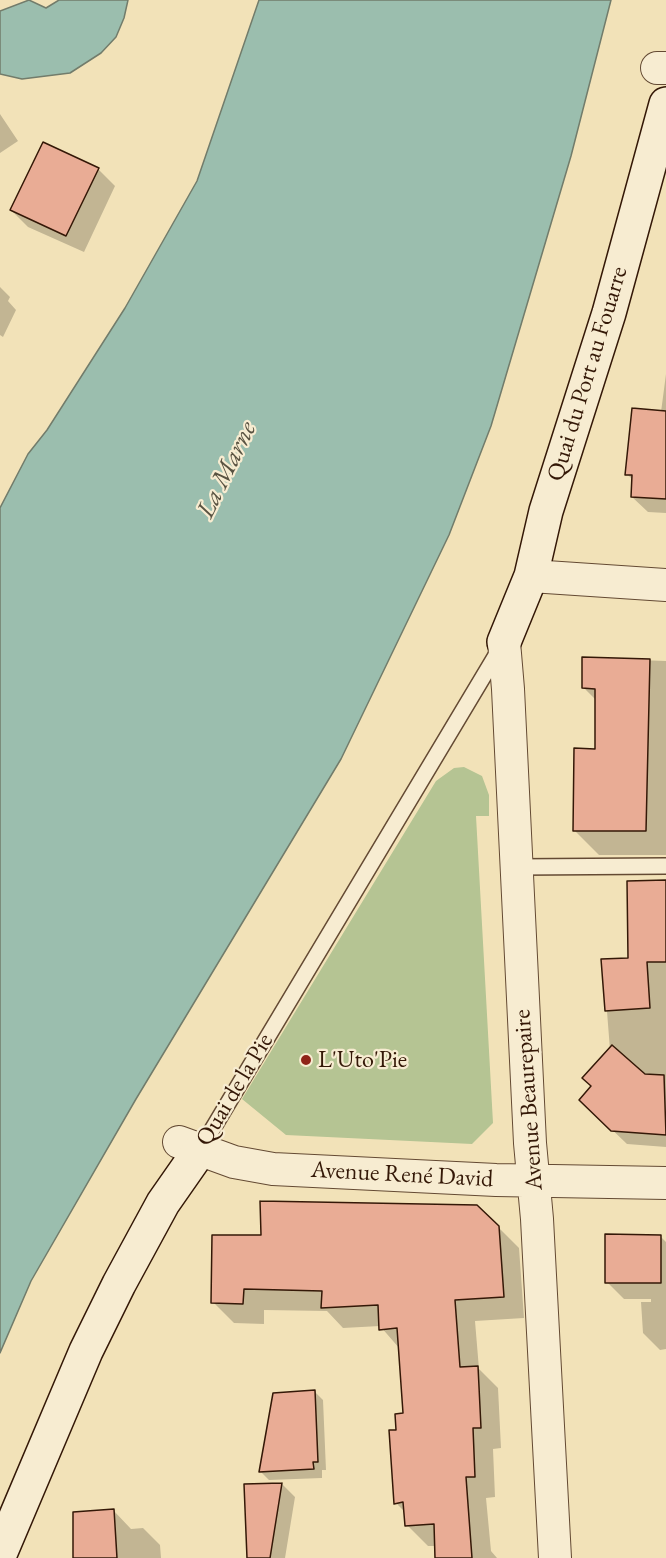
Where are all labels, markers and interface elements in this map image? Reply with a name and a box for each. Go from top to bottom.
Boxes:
street label: Quai du Port au Fouarre [542,263,634,485]
water label: La Marne [190,417,264,523]
street label: Avenue Beaurepaire [508,1008,550,1192]
street label: Quai de la Pie [190,1029,280,1151]
place label: L'Uto'Pie [318,1046,407,1074]
marker: L'Uto'Pie [299,1053,313,1067]
street label: Avenue René David [310,1156,494,1194]

